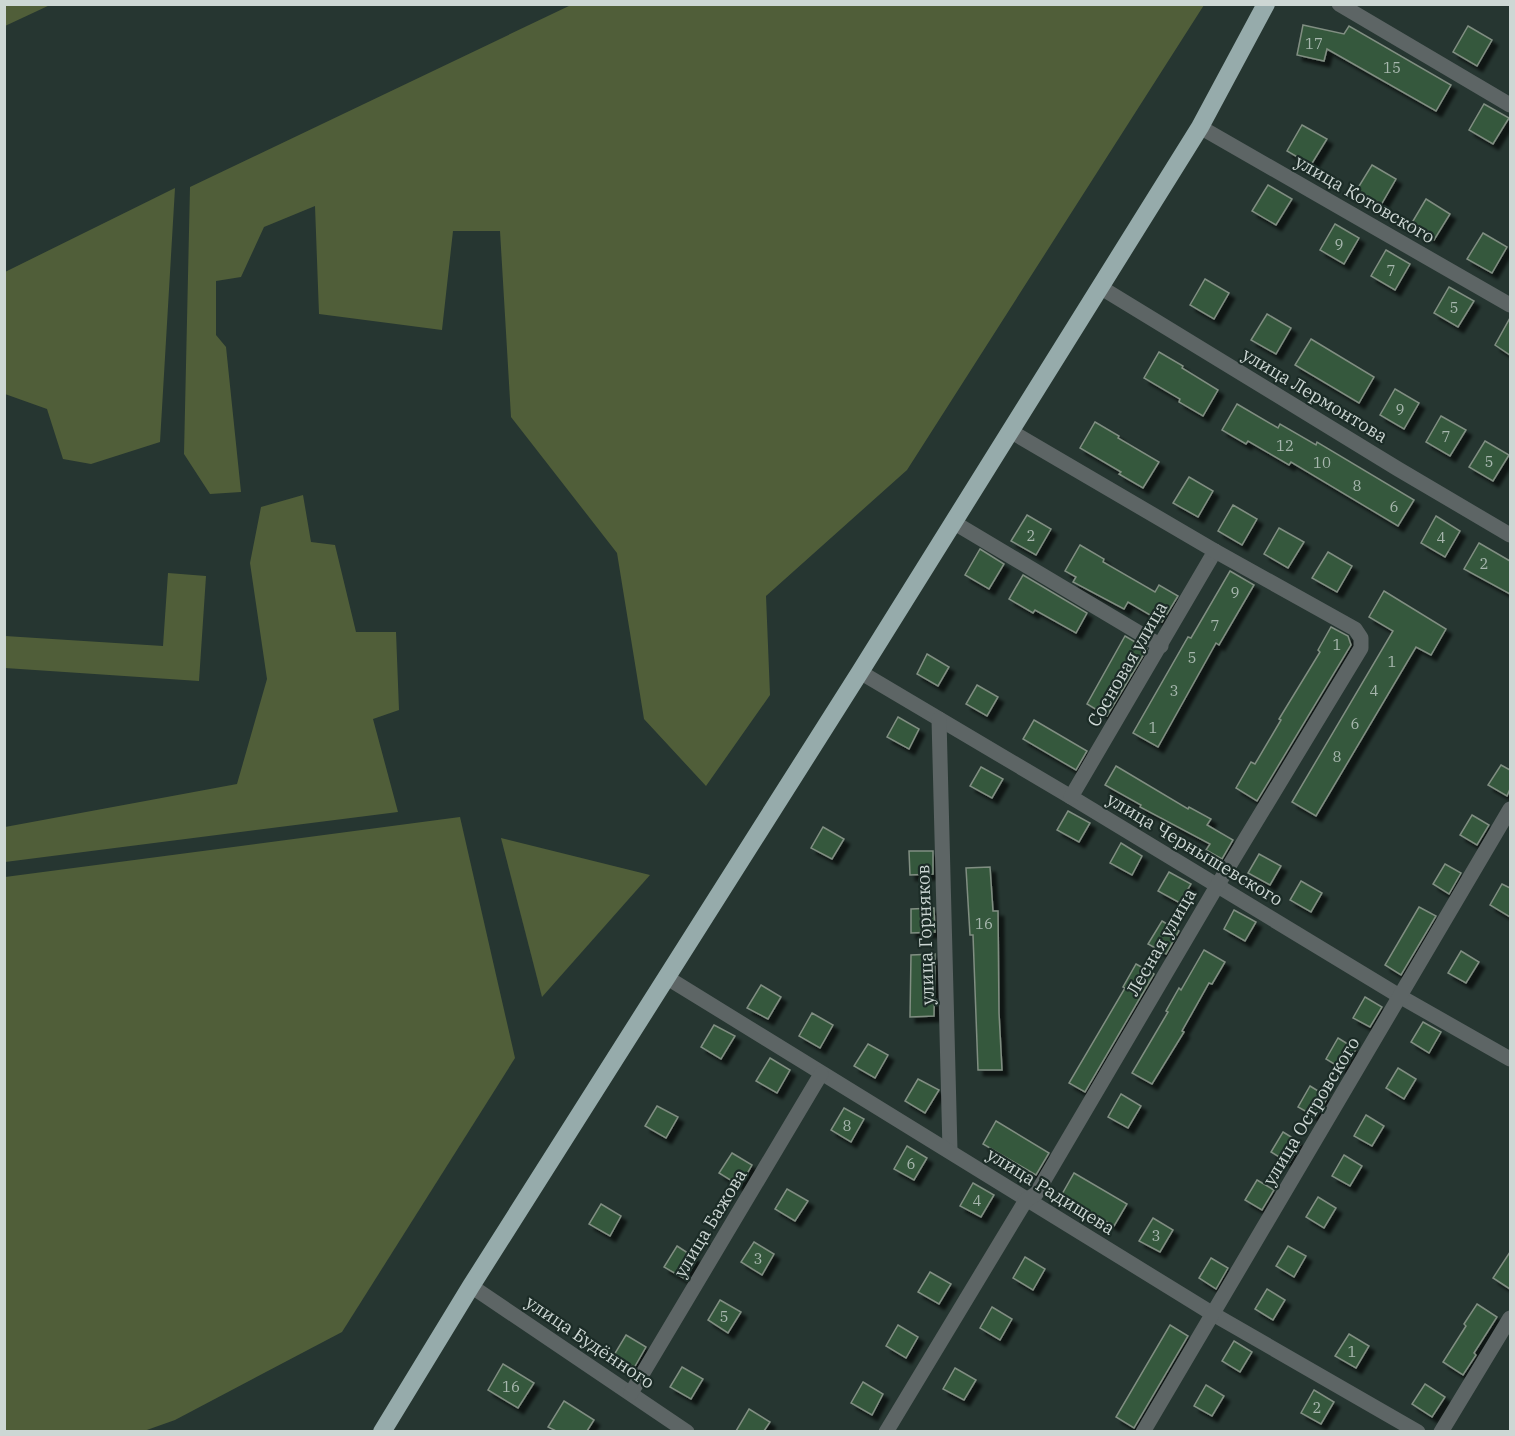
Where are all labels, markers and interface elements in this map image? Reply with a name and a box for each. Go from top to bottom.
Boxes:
house number: 17 [1305,34,1323,53]
house number: 15 [1383,58,1401,77]
street label: улица Котовского [1291,150,1439,248]
house number: 9 [1334,235,1344,254]
house number: 7 [1386,261,1396,280]
house number: 5 [1449,298,1459,317]
street label: улица Лермонтова [1238,343,1392,448]
house number: 9 [1395,400,1405,419]
house number: 7 [1441,427,1451,446]
house number: 12 [1276,436,1294,455]
house number: 5 [1484,452,1494,471]
house number: 10 [1313,453,1331,472]
house number: 8 [1352,476,1362,495]
house number: 6 [1389,497,1399,516]
house number: 2 [1026,526,1036,545]
house number: 4 [1436,528,1446,547]
house number: 2 [1479,554,1489,573]
house number: 9 [1230,583,1240,602]
street label: Сосновая улица [1082,597,1172,731]
house number: 7 [1210,616,1220,635]
house number: 1 [1332,635,1342,654]
house number: 5 [1187,648,1197,667]
house number: 1 [1387,652,1397,671]
house number: 3 [1169,681,1179,700]
house number: 4 [1369,681,1379,700]
house number: 6 [1350,714,1360,733]
house number: 1 [1148,718,1158,737]
house number: 8 [1332,747,1342,766]
street label: улица Чернышевского [1103,787,1287,911]
street label: улица Горняков [911,864,939,1006]
street label: Лесная улица [1121,884,1201,1000]
house number: 16 [975,914,993,933]
street label: улица Островского [1258,1033,1364,1189]
house number: 8 [842,1116,852,1135]
street label: улица Радищева [983,1142,1119,1240]
house number: 6 [906,1154,916,1173]
street label: улица Бажова [669,1164,752,1282]
house number: 4 [972,1191,982,1210]
house number: 3 [1151,1226,1161,1245]
house number: 3 [753,1249,763,1268]
street label: улица Будённого [521,1290,659,1394]
house number: 5 [719,1307,729,1326]
house number: 1 [1347,1342,1357,1361]
house number: 16 [502,1377,520,1396]
house number: 2 [1312,1398,1322,1417]

